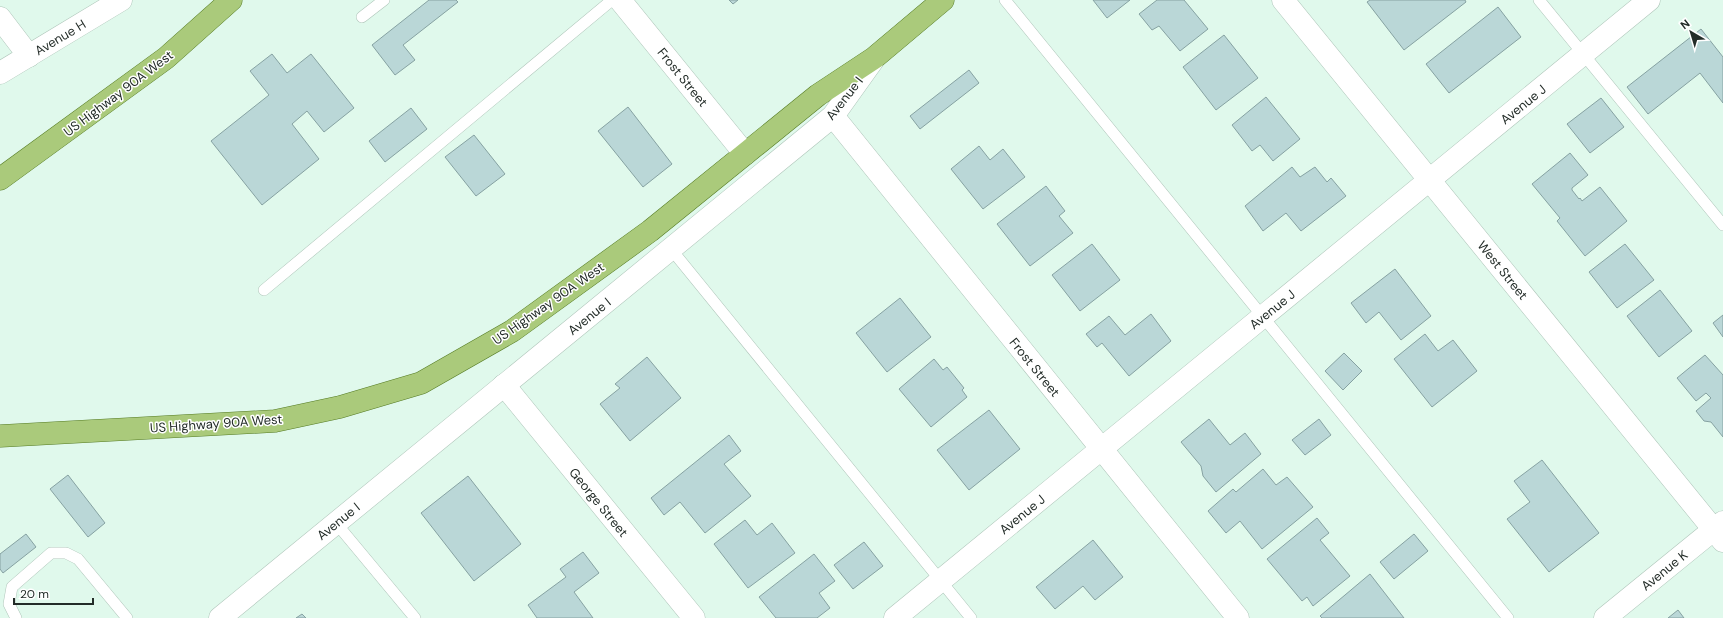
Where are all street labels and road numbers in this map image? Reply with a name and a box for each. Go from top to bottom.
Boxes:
street label: Avenue H [32,16,89,59]
street label: Frost Street [654,44,712,110]
street label: US Highway 90A West [60,47,176,140]
street label: Avenue I [822,73,867,124]
street label: Avenue J [1497,81,1550,128]
street label: West Street [1474,237,1532,303]
street label: US Highway 90A West [489,258,608,348]
street label: Avenue J [1246,286,1299,333]
street label: Avenue I [564,294,614,339]
street label: Frost Street [1006,334,1064,400]
street label: US Highway 90A West [149,410,283,437]
street label: George Street [565,464,632,540]
street label: Avenue J [996,491,1049,538]
street label: Avenue I [313,499,363,544]
street label: Avenue K [1638,546,1691,594]

